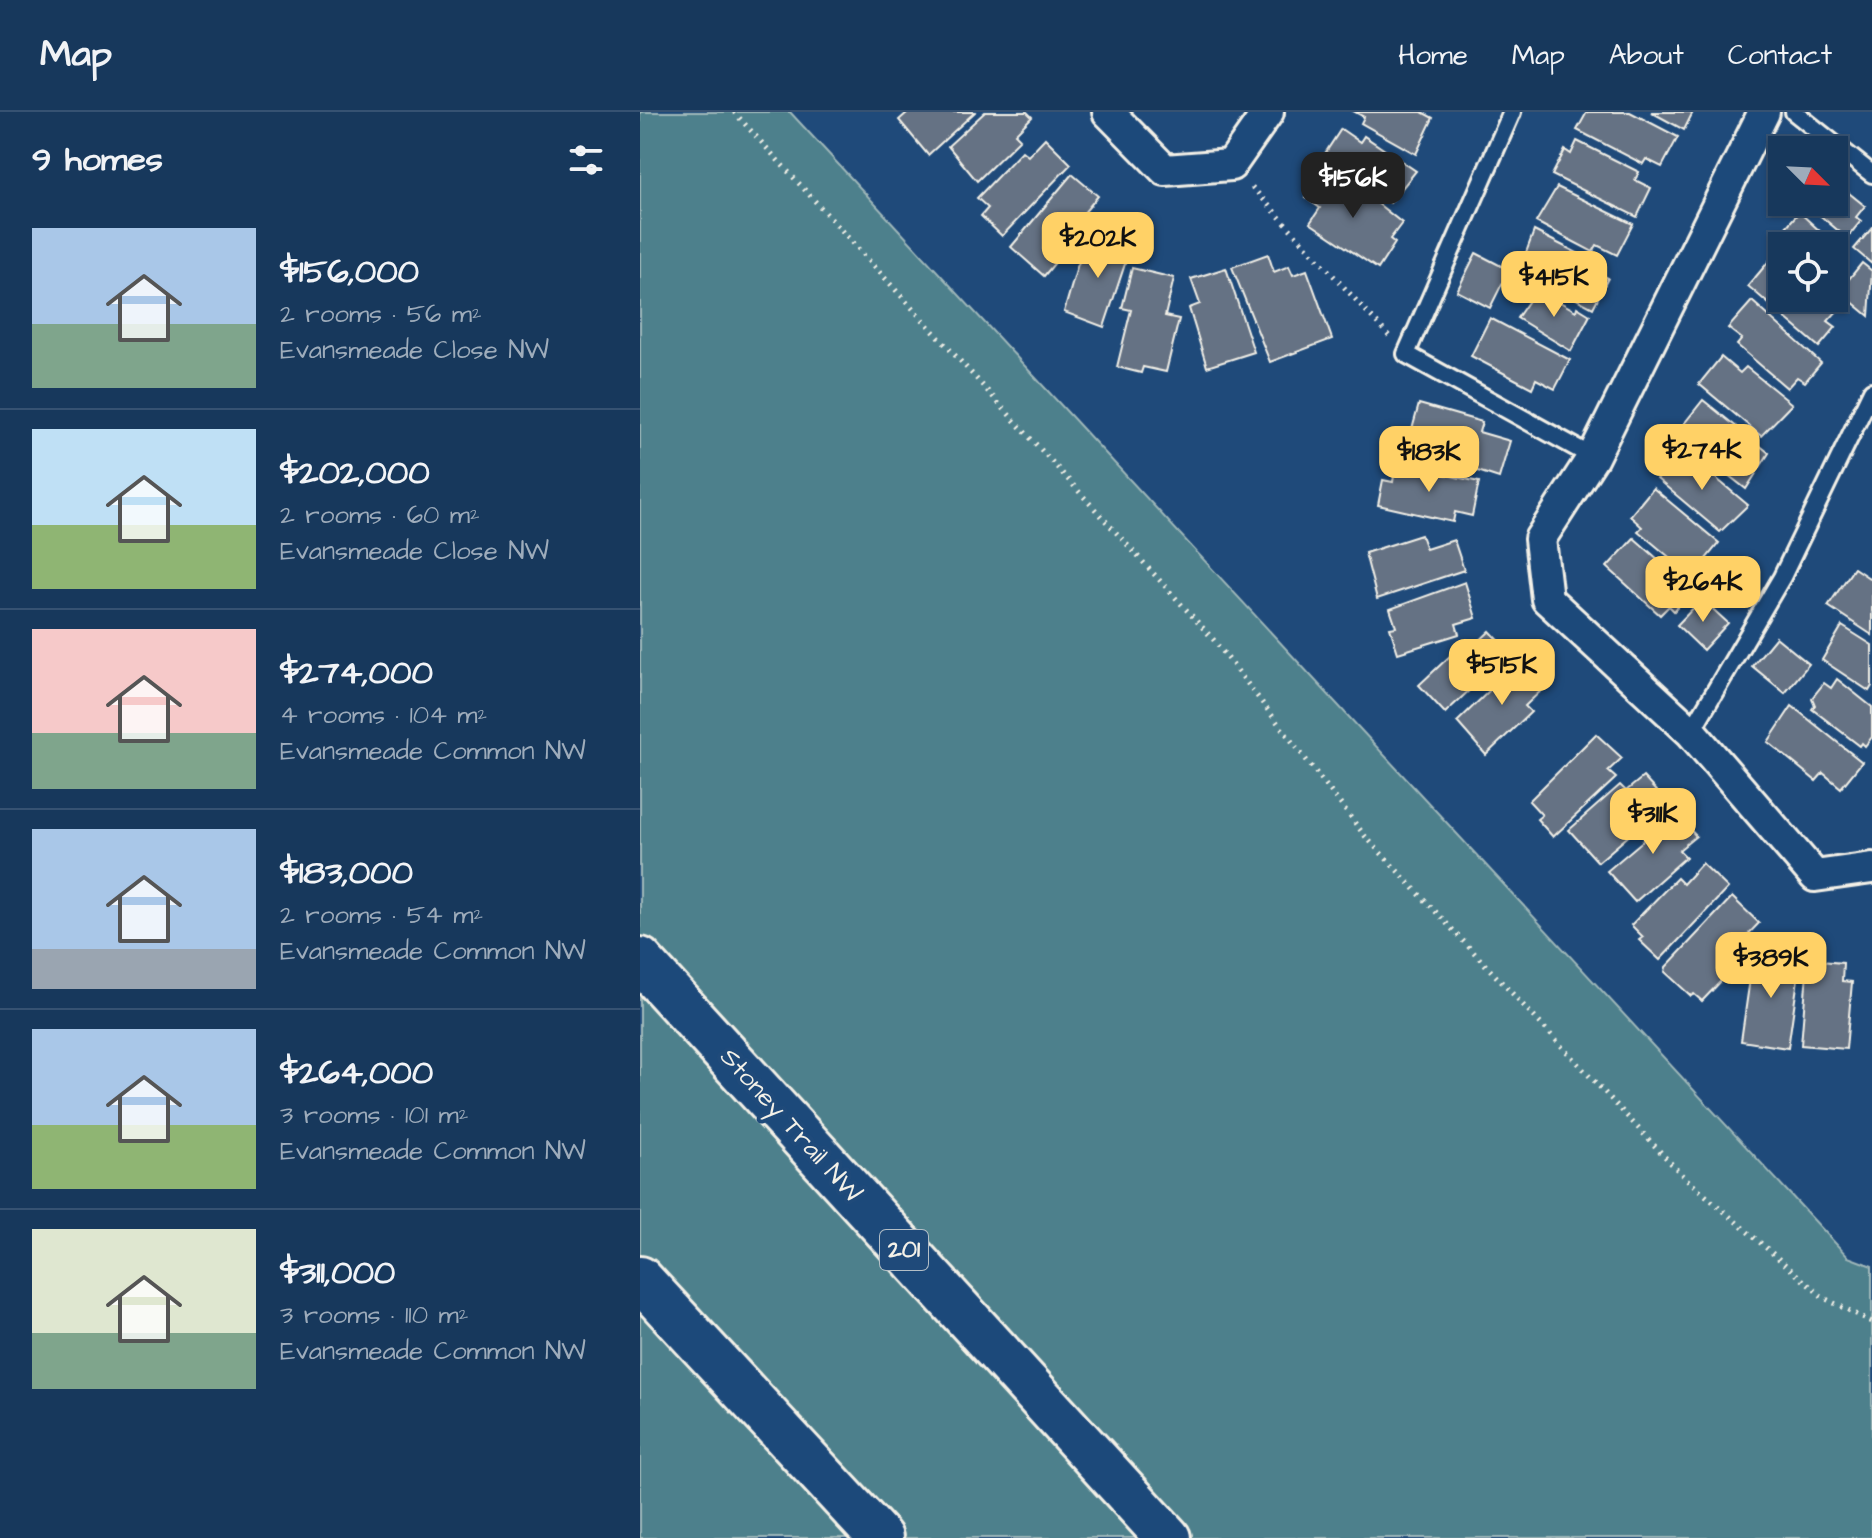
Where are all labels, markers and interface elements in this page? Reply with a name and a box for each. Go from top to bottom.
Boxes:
text: Map [40,29,112,81]
text: Home [1398,36,1468,75]
text: Map [1512,36,1565,75]
text: About [1609,36,1684,75]
text: Contact [1728,36,1832,75]
text: 9 homes [32,136,163,184]
north arrow [1768,136,1848,216]
map controls [1768,136,1848,312]
icon: filters [564,138,608,182]
pin: $156K [1297,152,1409,220]
text: $156K [1319,160,1387,196]
pin: $202K [1042,212,1154,280]
text: $202K [1060,220,1136,256]
button: locate [1768,232,1848,312]
text: $156,000 [280,248,419,296]
pin: $415K [1498,251,1610,319]
text: $415K [1519,259,1589,295]
icon: home [96,260,192,356]
text: 2 rooms · 56 m² [280,296,482,332]
text: Evansmeade Close NW [280,332,549,368]
pin: $274K [1646,424,1758,492]
pin: $183K [1373,426,1485,494]
text: $274K [1663,432,1741,468]
text: $183K [1397,434,1461,470]
text: $202,000 [280,449,430,497]
icon: home [96,461,192,557]
text: 2 rooms · 60 m² [280,497,480,533]
text: Evansmeade Close NW [280,533,549,569]
pin: $264K [1647,556,1759,624]
text: $264K [1663,564,1743,600]
pin: $515K [1446,639,1558,707]
text: $515K [1467,647,1537,683]
text: $274,000 [280,649,433,697]
icon: home [96,661,192,757]
text: 4 rooms · 104 m² [280,697,487,733]
text: Evansmeade Common NW [280,733,586,769]
pin: $311K [1597,788,1709,856]
text: $311K [1628,796,1678,832]
text: $183,000 [280,849,413,897]
icon: home [96,861,192,957]
text: 2 rooms · 54 m² [280,897,483,933]
pin: $389K [1715,932,1827,1000]
text: Evansmeade Common NW [280,933,586,969]
text: $389K [1733,940,1809,976]
street label: Stoney Trail NW [710,1040,870,1212]
text: $264,000 [280,1049,433,1097]
icon: home [96,1061,192,1157]
text: 3 rooms · 101 m² [280,1097,468,1133]
text: Evansmeade Common NW [280,1133,586,1169]
road number: 201 [880,1230,928,1270]
text: $311,000 [280,1249,395,1297]
icon: home [96,1261,192,1357]
text: 3 rooms · 110 m² [280,1297,468,1333]
text: Evansmeade Common NW [280,1333,586,1369]

